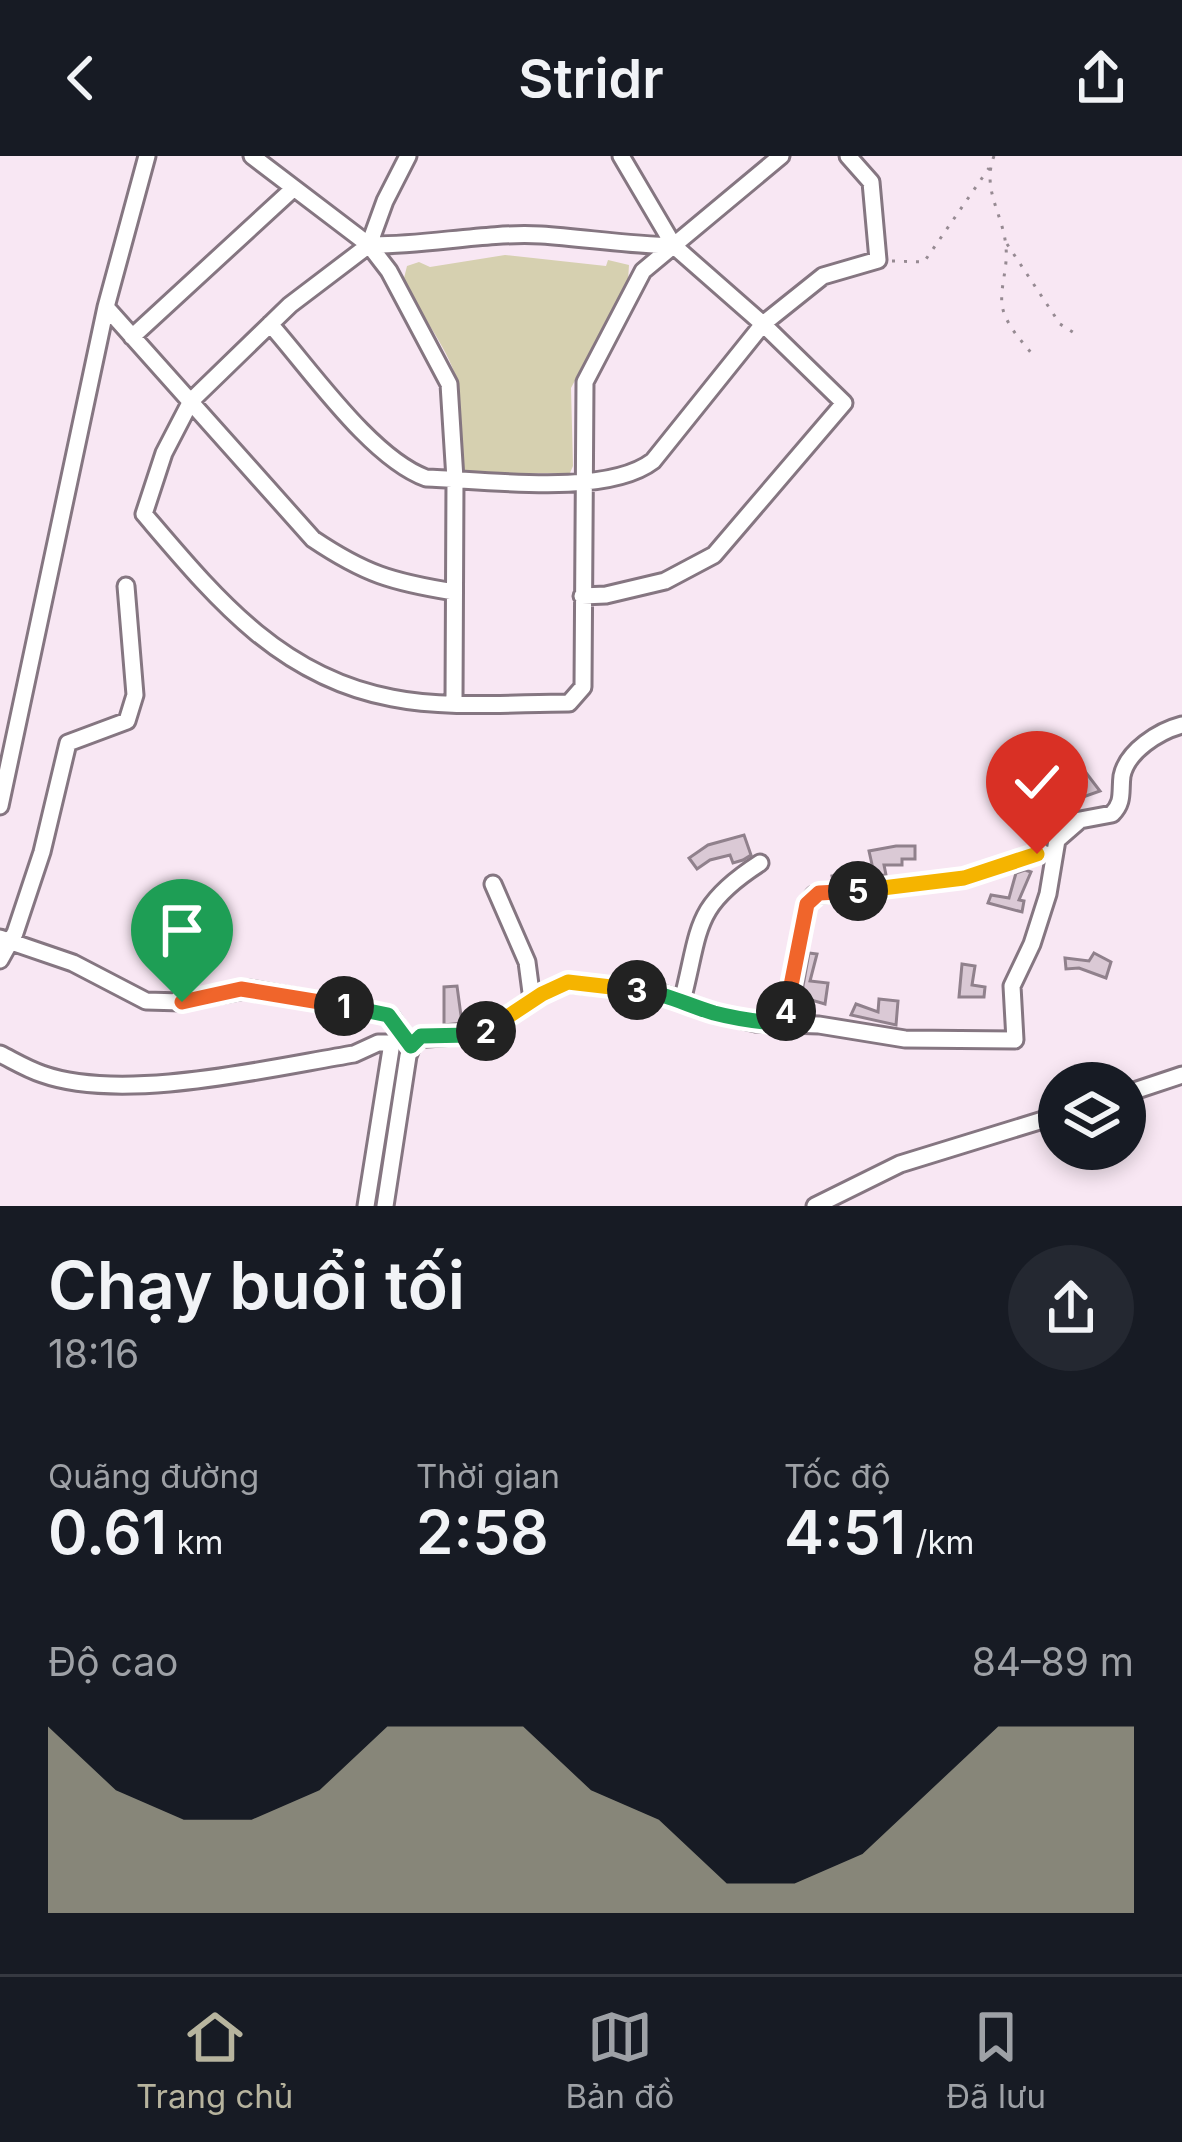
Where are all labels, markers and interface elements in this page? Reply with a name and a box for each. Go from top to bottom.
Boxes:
icon: back [48,45,114,111]
icon: share [1068,45,1134,111]
text: Stridr [518,46,664,111]
pin [986,731,1088,854]
icon: check [1004,749,1070,815]
pin: 5 [828,861,888,921]
text: 5 [847,871,869,911]
pin [131,879,233,1002]
icon: arrive [149,897,215,963]
pin: 3 [607,960,667,1020]
text: 3 [626,970,648,1010]
pin: 1 [314,976,374,1036]
pin: 4 [756,981,816,1041]
text: 1 [337,986,351,1026]
text: 4 [775,991,797,1031]
pin: 2 [456,1001,516,1061]
text: 2 [476,1011,496,1051]
map controls [1038,1062,1146,1170]
button: layers [1038,1062,1146,1170]
text: Chạy buổi tối [48,1245,465,1325]
button: share [1008,1245,1134,1371]
text: 18:16 [48,1330,139,1377]
text: Quãng đường [48,1456,259,1496]
text: Thời gian [416,1456,560,1496]
text: Tốc độ [784,1456,891,1496]
text: 0.61 [48,1496,167,1568]
text: 2:58 [416,1496,549,1568]
text: 4:51 [784,1496,906,1568]
text: km [167,1522,223,1562]
text: /km [906,1522,974,1562]
text: Độ cao [48,1638,178,1685]
text: 84–89 m [972,1638,1134,1685]
tab: Trang chủ [136,2004,293,2116]
tab: Bản đồ [565,2004,674,2116]
tab: Đã lưu [946,2004,1046,2116]

